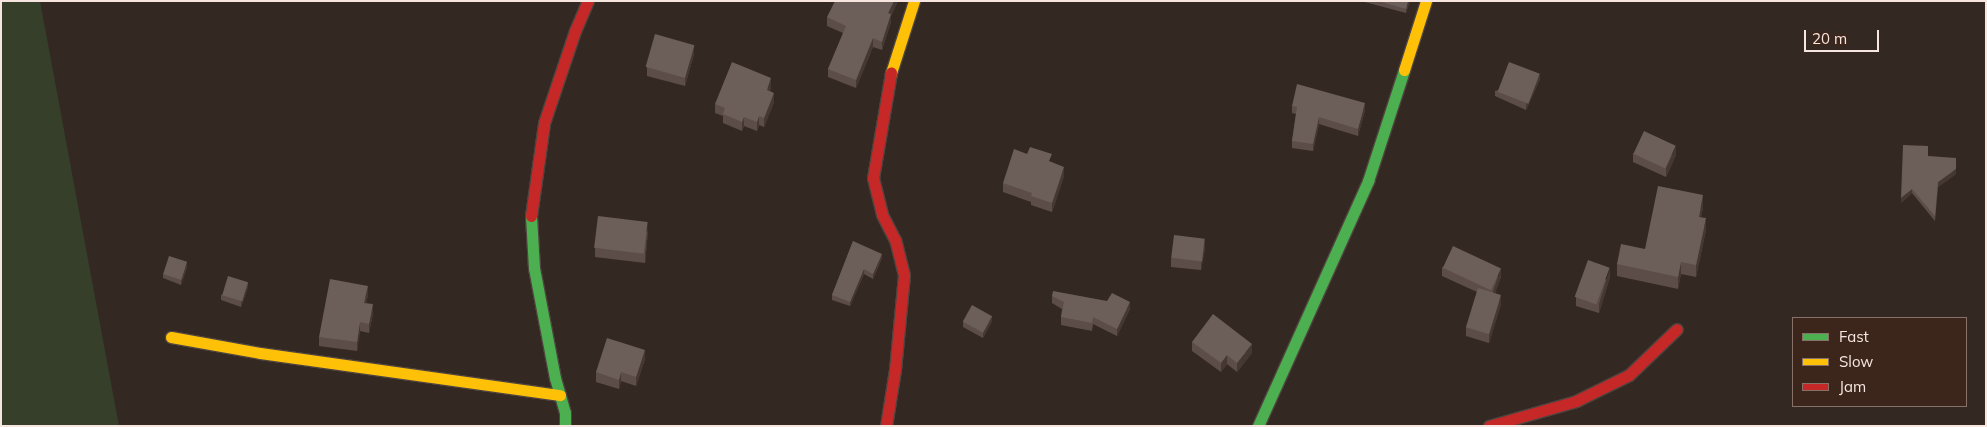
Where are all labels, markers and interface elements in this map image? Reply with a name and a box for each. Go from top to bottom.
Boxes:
scale bar [1807,20,1882,52]
text: 20 m [1812,29,1847,48]
legend [1792,317,1967,407]
text: Fast [1839,327,1869,346]
text: Slow [1839,352,1873,371]
text: Jam [1839,377,1866,396]

